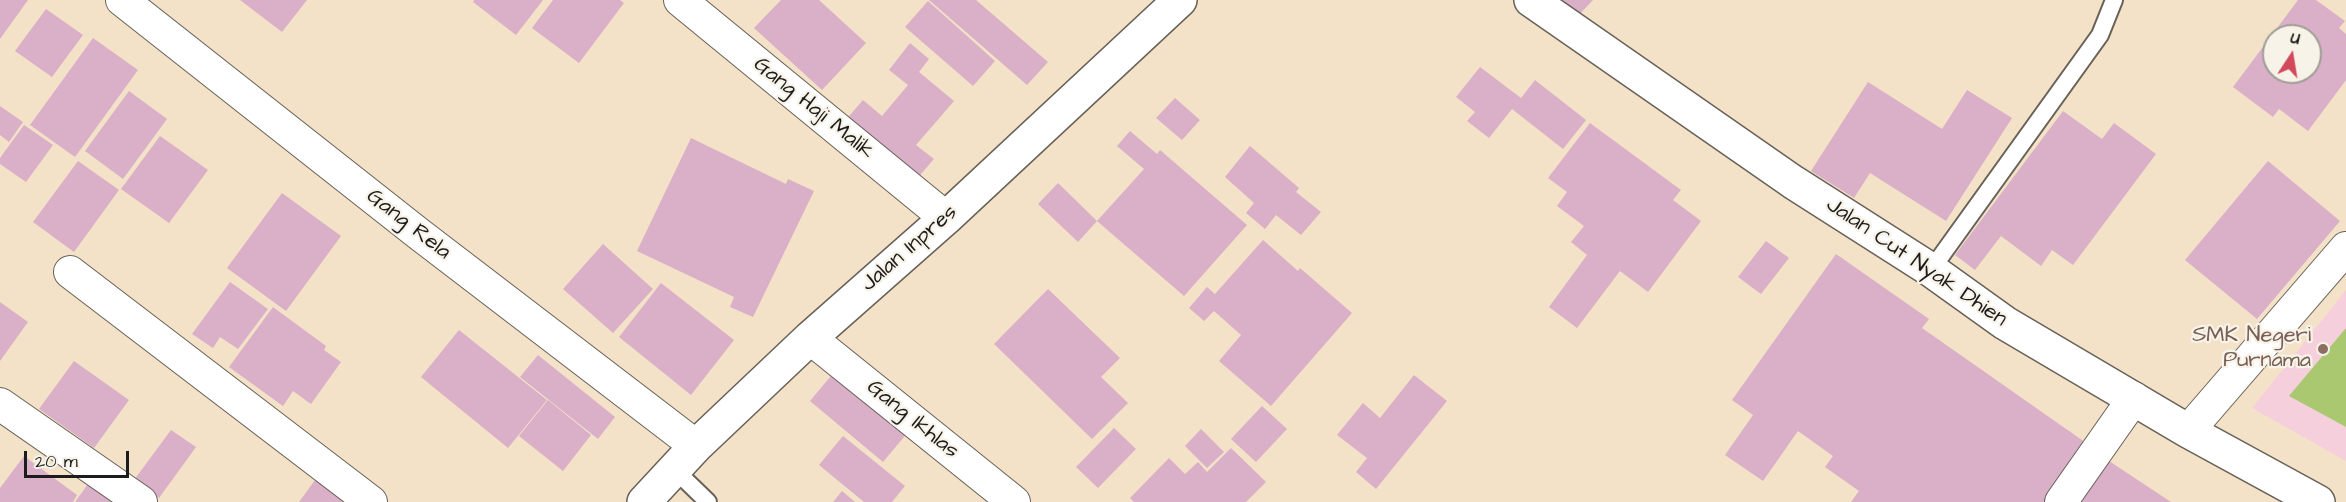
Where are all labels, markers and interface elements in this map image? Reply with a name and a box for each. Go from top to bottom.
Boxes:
north arrow [2262,24,2322,84]
text: U [2289,27,2302,50]
street label: Gang Haji Malik [747,52,879,166]
street label: Gang Rela [361,184,455,266]
street label: Jalan Cut Nyak Dhien [1821,193,2011,333]
street label: Jalan Inpres [856,200,964,298]
place label: SMK Negeri Purnama [2192,323,2311,374]
marker: SMK Negeri Purnama [2316,342,2330,356]
street label: Gang Ikhlas [861,375,963,465]
scale bar [27,439,132,477]
text: 20 m [35,449,78,474]

